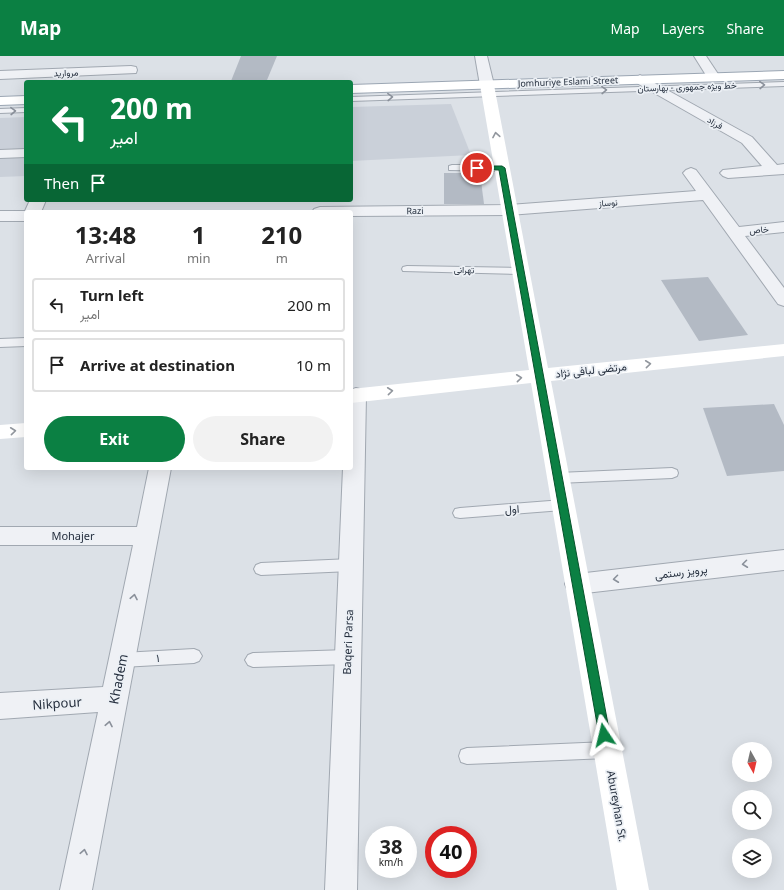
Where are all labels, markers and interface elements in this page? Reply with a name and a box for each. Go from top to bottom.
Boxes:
text: Map [20,15,61,41]
text: Map [611,19,640,38]
text: Layers [662,19,704,38]
text: Share [726,19,764,38]
street label: مروارید [53,66,79,79]
street label: Jomhuriye Eslami Street [517,73,619,90]
street label: خط ویژه جمهوری - بهارستان [637,78,737,95]
one-way arrow [759,80,765,89]
one-way arrow [601,86,607,94]
text: 200 m [110,89,193,127]
one-way arrow [387,93,393,102]
icon: left [44,96,96,148]
one-way arrow [10,107,16,115]
street label: فرزاد [705,113,726,132]
text: امیر [110,125,138,149]
one-way arrow [492,132,501,138]
pin [460,151,494,185]
icon: arrive [466,157,488,179]
icon: arrive [87,172,109,194]
text: Then [44,173,79,193]
street label: نوساز [597,195,618,210]
street label: Razi [406,204,424,217]
text: 13:48 [75,218,136,251]
text: 1 [192,218,206,251]
text: 210 [261,218,302,251]
street label: خاص [749,222,769,237]
text: Arrival [86,249,125,267]
text: min [187,249,210,267]
text: m [276,249,288,267]
street label: تهرانی [454,263,475,276]
text: Turn left [80,285,144,305]
icon: left [46,294,68,316]
text: 200 m [287,295,331,315]
text: امیر [80,305,100,323]
icon: arrive [46,354,68,376]
text: Arrive at destination [80,355,235,375]
text: 10 m [296,355,331,375]
street label: مرتضی لبافی نژاد [554,358,628,381]
one-way arrow [645,360,651,369]
one-way arrow [516,373,522,382]
one-way arrow [387,387,393,396]
button: Exit [44,416,185,462]
button: Share [193,416,333,462]
one-way arrow [10,427,16,436]
street label: اول [504,501,520,516]
street label: Mohajer [51,528,95,543]
one-way arrow [742,559,748,568]
street label: پرویز رستمی [654,561,708,583]
one-way arrow [613,575,619,584]
one-way arrow [130,594,138,600]
street label: Baqeri Parsa [339,609,356,675]
street label: ۱ [156,650,160,665]
street label: Khadem [104,652,132,706]
street label: Nikpour [32,692,83,714]
position arrow [583,714,625,756]
one-way arrow [104,721,113,727]
north arrow [732,742,772,782]
map controls [732,742,772,878]
street label: Abureyhan St. [604,769,631,843]
button: search [732,790,772,830]
speed limit sign: 40 [425,826,477,878]
text: 38 [380,833,402,860]
button: layers [732,838,772,878]
one-way arrow [79,849,87,855]
text: km/h [379,855,403,869]

